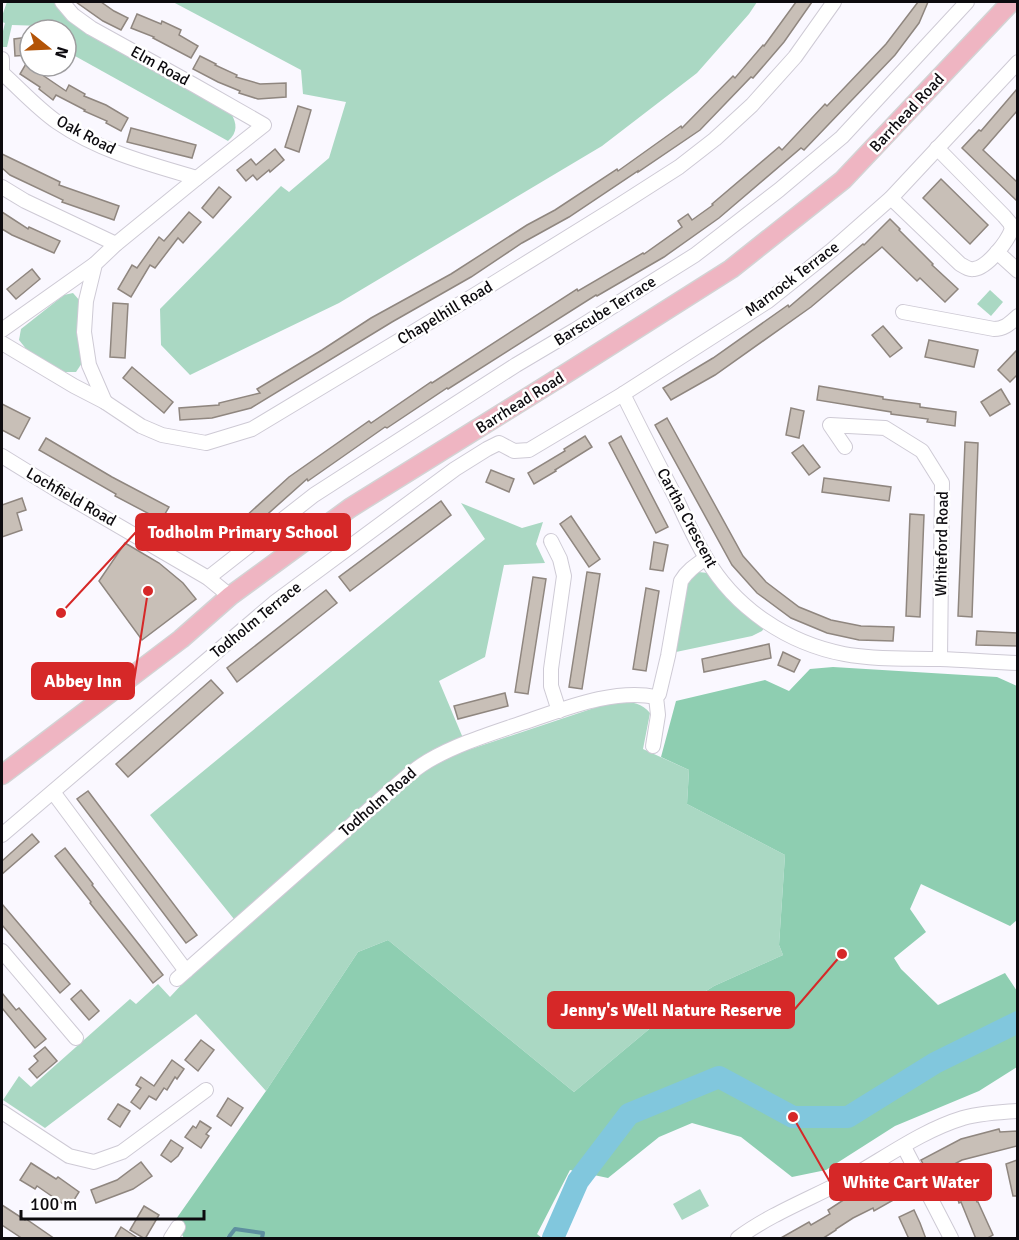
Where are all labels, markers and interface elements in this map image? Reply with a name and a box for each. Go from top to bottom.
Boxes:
north arrow [18,18,78,78]
street label: Elm Road [127,42,193,90]
text: N [50,44,73,61]
street label: Barrhead Road [865,69,949,157]
street label: Oak Road [53,111,119,159]
street label: Marnock Terrace [741,237,843,321]
street label: Barscube Terrace [550,272,660,350]
street label: Chapelhill Road [394,277,496,349]
street label: Barrhead Road [472,368,568,438]
street label: Lochfield Road [22,463,120,531]
street label: Cartha Crescent [652,465,722,572]
street label: Whiteford Road [931,491,953,597]
callout: Todholm Primary School [136,514,350,550]
text: Todholm Primary School [148,521,339,543]
street label: Todholm Terrace [207,577,305,663]
callout: Abbey Inn [32,663,134,699]
text: Abbey Inn [44,670,122,692]
street label: Todholm Road [335,763,421,841]
callout: Jenny's Well Nature Reserve [548,992,794,1028]
text: Jenny's Well Nature Reserve [560,999,782,1021]
callout: White Cart Water [830,1164,991,1200]
text: White Cart Water [842,1171,980,1193]
scale bar [21,1183,204,1221]
text: 100 m [30,1193,77,1215]

